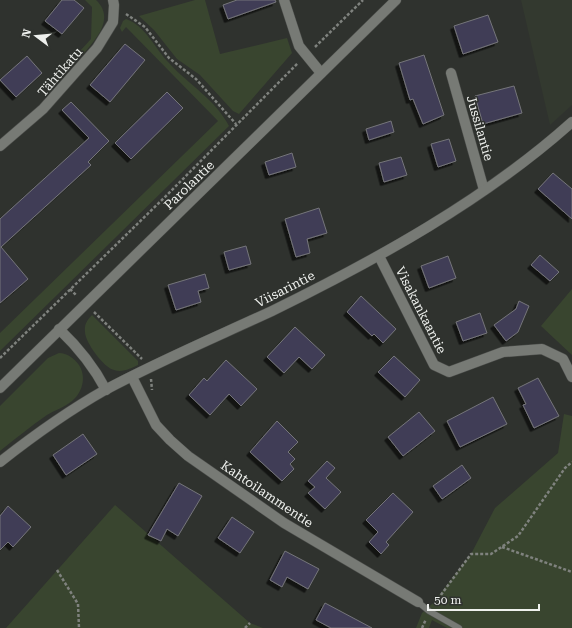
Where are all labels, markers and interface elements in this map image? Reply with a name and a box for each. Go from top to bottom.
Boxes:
north arrow [16,16,56,56]
text: N [19,27,34,39]
street label: Tähtikatu [35,44,85,100]
street label: Jussilantie [464,94,496,162]
street label: Parolantie [161,157,217,213]
street label: Visakankaantie [393,264,449,356]
street label: Viisarintie [253,268,317,310]
street label: Kahtoilammentie [218,458,316,530]
scale bar [428,586,539,612]
text: 50 m [434,593,461,607]

